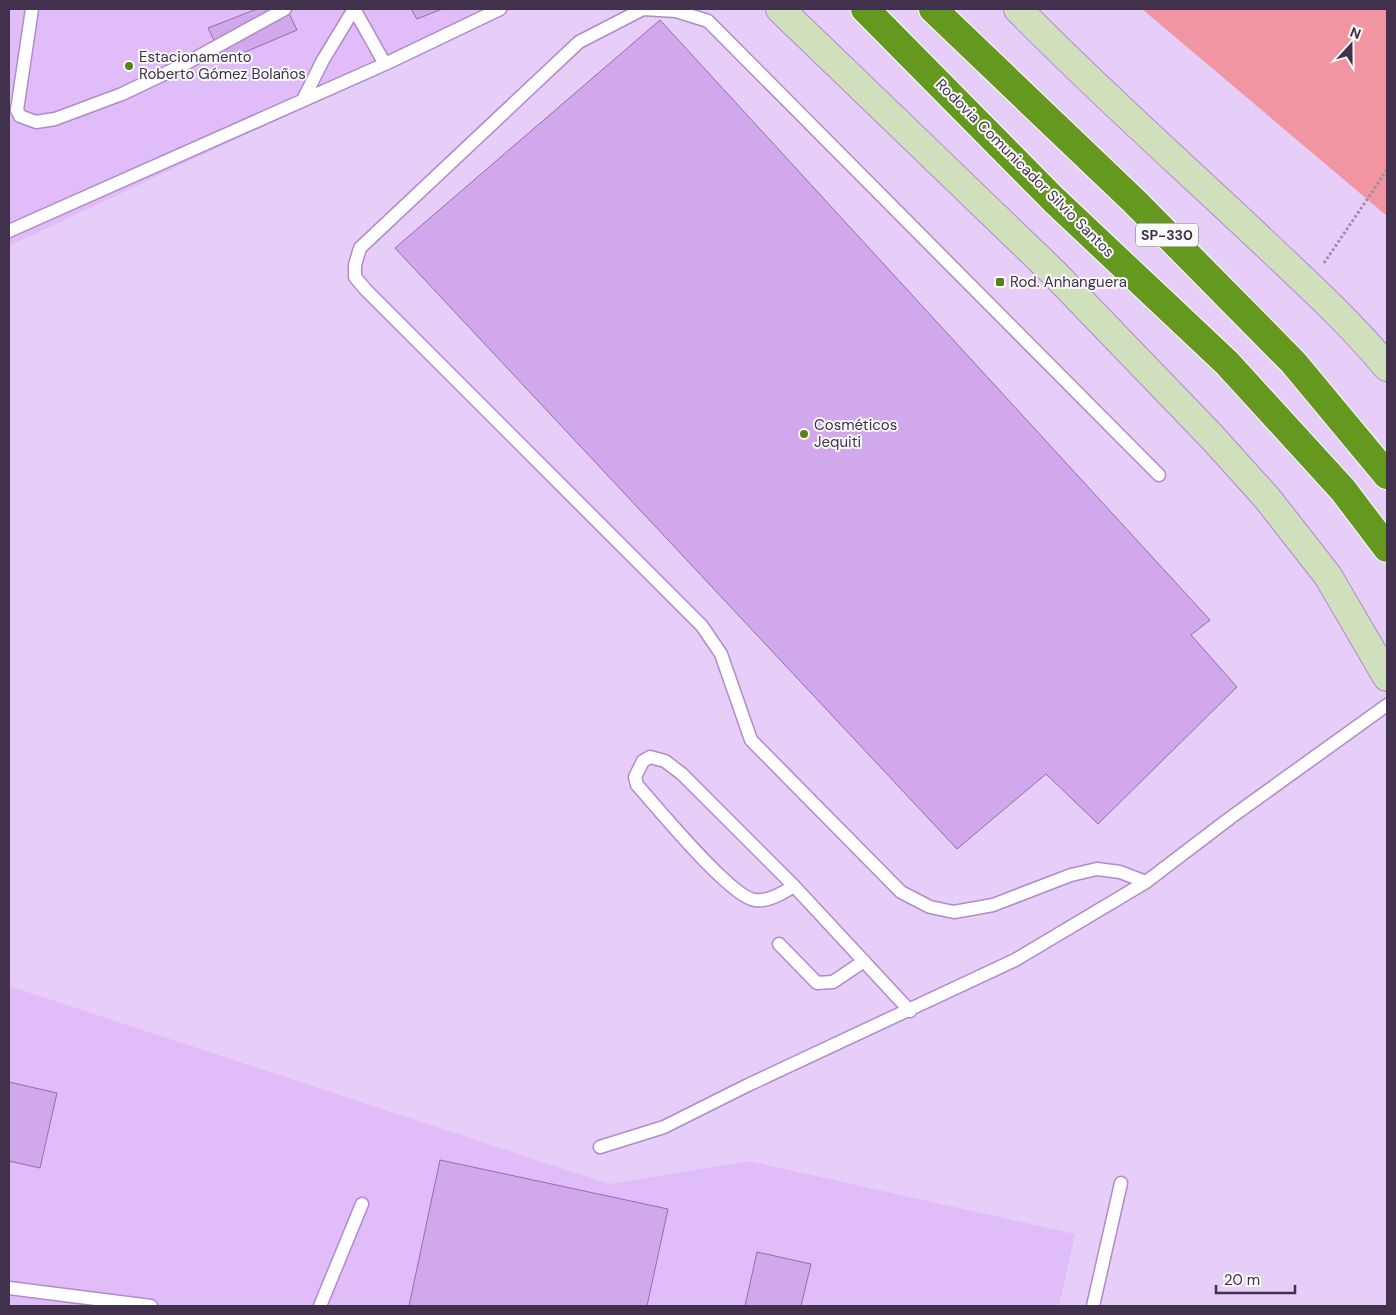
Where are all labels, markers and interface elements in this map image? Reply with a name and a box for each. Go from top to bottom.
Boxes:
north arrow [1326,20,1376,70]
text: N [1348,23,1364,43]
place label: Estacionamento Roberto Gómez Bolaños [139,47,306,84]
marker: Estacionamento Roberto Gómez Bolaños [123,60,135,72]
street label: Rodovia Comunicador Silvio Santos [931,74,1119,262]
road number: SP-330 [1136,224,1198,246]
place label: Rod. Anhanguera [1010,272,1127,292]
marker: Rod. Anhanguera [994,276,1006,288]
place label: Cosméticos Jequiti [814,415,897,452]
marker: Cosméticos Jequiti [798,428,810,440]
scale bar [1216,1262,1295,1294]
text: 20 m [1224,1270,1260,1290]

